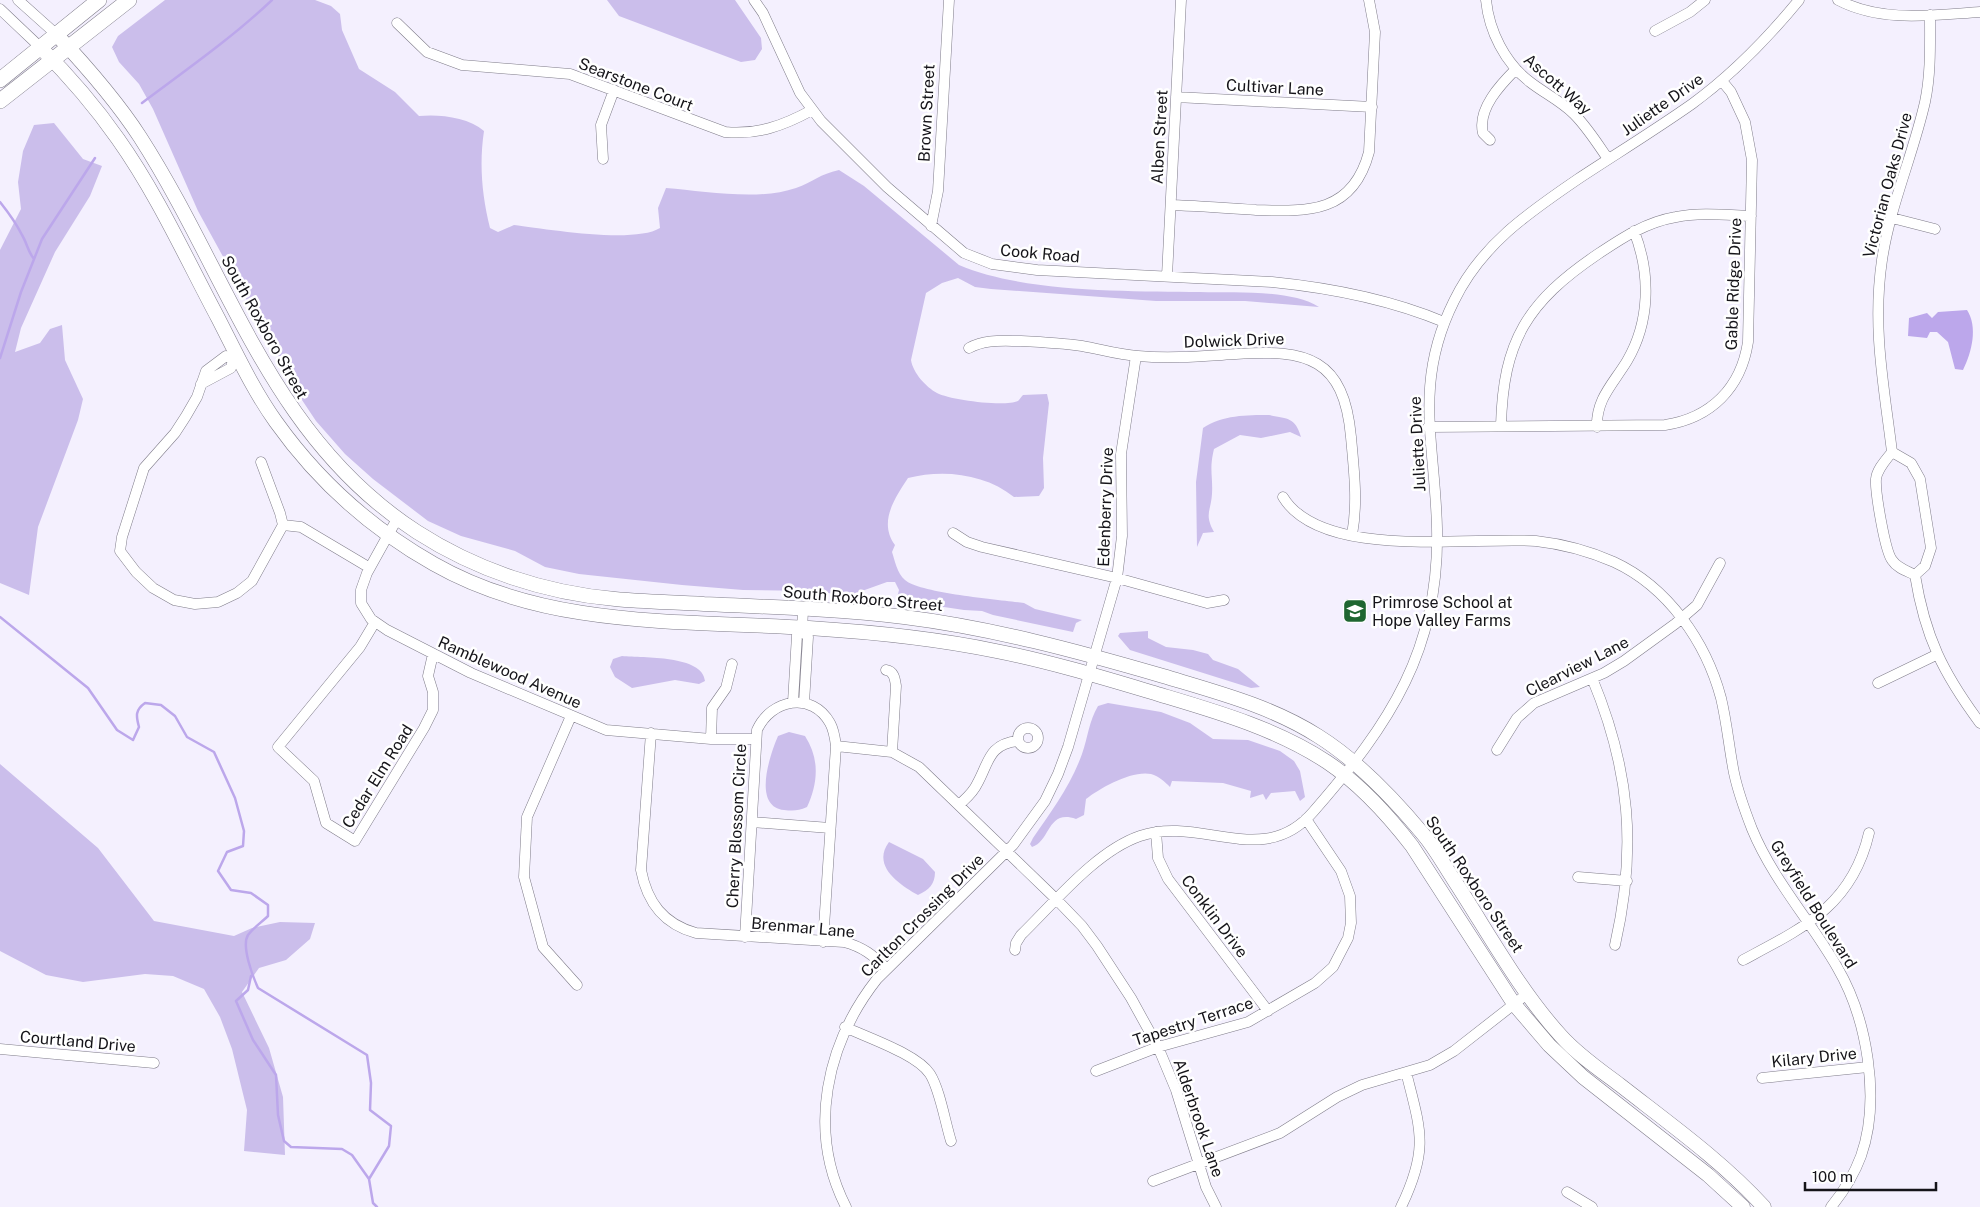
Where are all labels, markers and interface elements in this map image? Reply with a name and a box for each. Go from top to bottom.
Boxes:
street label: Ascott Way [1520,50,1596,119]
street label: Searstone Court [576,54,696,115]
street label: Brown Street [914,64,939,163]
street label: Juliette Drive [1618,69,1707,140]
street label: Cultivar Lane [1226,75,1324,100]
street label: Alben Street [1148,89,1171,185]
street label: Victorian Oaks Drive [1859,110,1916,260]
street label: Gable Ridge Drive [1722,218,1745,351]
street label: Cook Road [999,241,1081,266]
street label: South Roxboro Street [217,252,312,402]
street label: Dolwick Drive [1183,329,1285,352]
street label: Juliette Drive [1406,396,1429,492]
street label: Edenberry Drive [1094,447,1117,567]
street label: South Roxboro Street [782,582,944,615]
place label: Primrose School at Hope Valley Farms [1372,593,1513,630]
school or university icon: Primrose School at Hope Valley Farms [1342,598,1368,624]
street label: Ramblewood Avenue [435,632,585,713]
street label: Clearview Lane [1523,632,1632,701]
street label: Cedar Elm Road [338,721,417,832]
street label: Cherry Blossom Circle [723,743,750,909]
street label: South Roxboro Street [1422,812,1527,956]
street label: Greyfield Boulevard [1766,837,1861,972]
street label: Carlton Crossing Drive [857,850,988,981]
street label: Conklin Drive [1177,871,1252,961]
street label: Brenmar Lane [750,913,856,941]
street label: Tapestry Terrace [1131,993,1256,1050]
street label: Courtland Drive [19,1027,137,1056]
street label: Kilary Drive [1770,1044,1858,1071]
street label: Alderbrook Lane [1169,1057,1228,1180]
scale bar [1805,1160,1936,1192]
text: 100 m [1812,1168,1853,1185]

